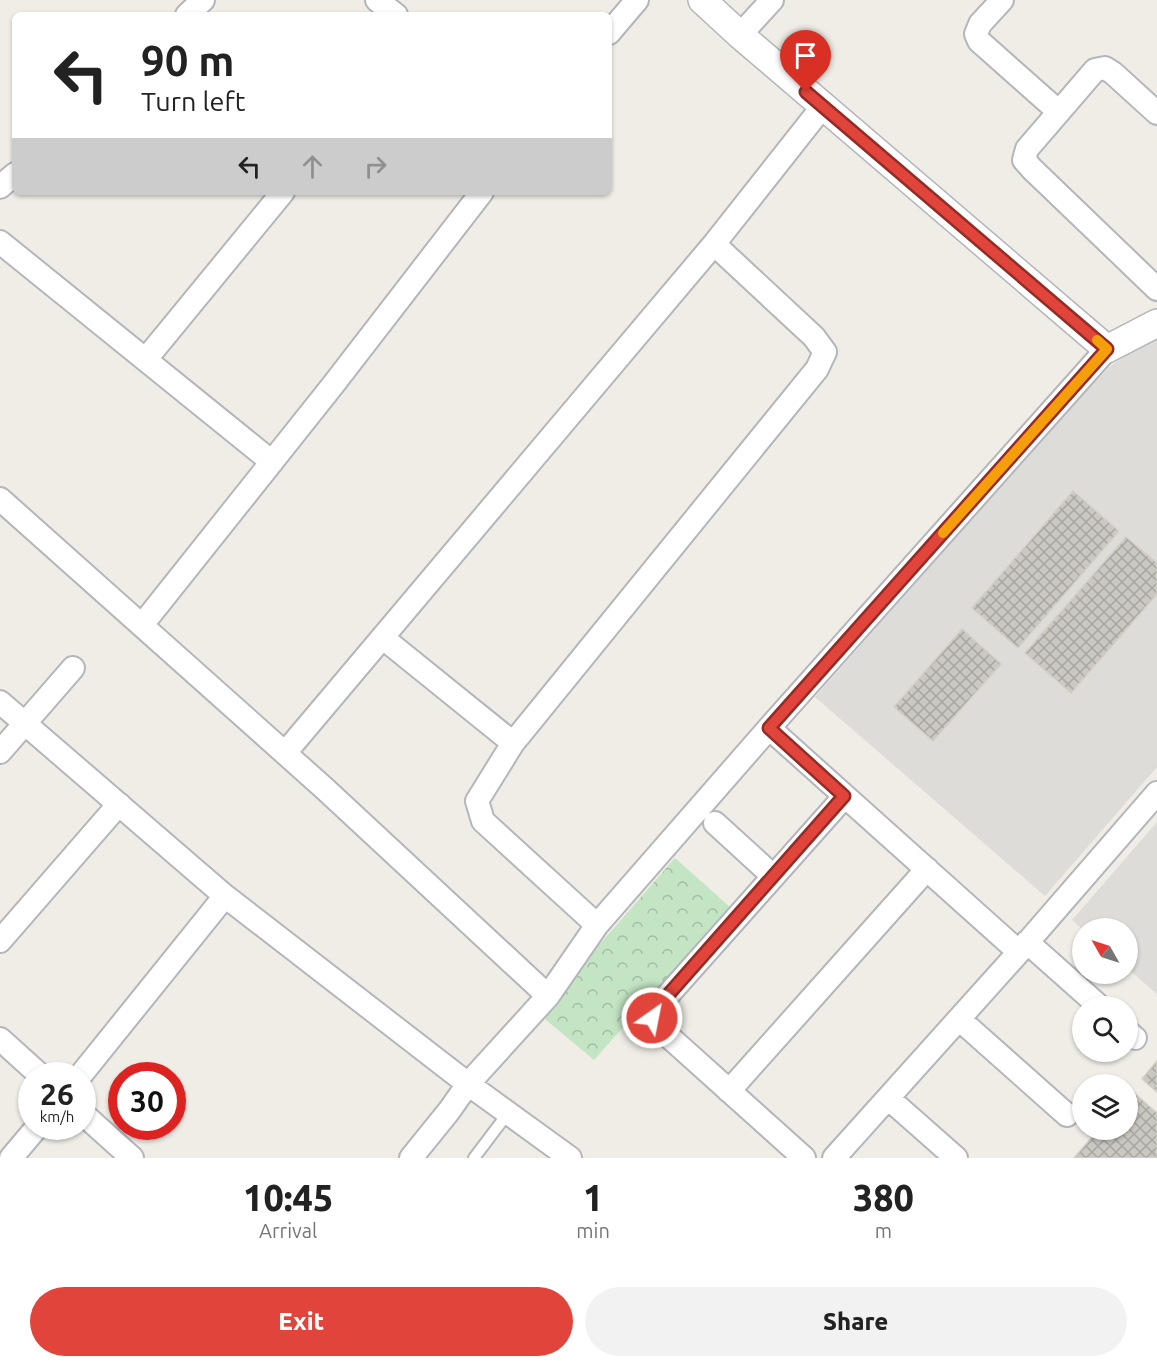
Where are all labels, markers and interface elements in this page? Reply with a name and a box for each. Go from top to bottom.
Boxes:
pin [780,30,831,92]
icon: left [42,36,120,114]
text: 90 m [141,37,235,84]
icon: arrive [789,39,822,72]
text: Turn left [141,86,245,116]
icon: left [233,150,266,183]
icon: ahead [296,150,329,183]
icon: right [359,150,392,183]
north arrow [1072,918,1138,984]
map controls [1072,918,1138,1140]
position arrow [620,986,684,1050]
button: search [1072,996,1138,1062]
speed limit sign: 30 [108,1062,186,1140]
button: layers [1072,1074,1138,1140]
text: 26 [40,1077,74,1111]
text: km/h [40,1108,74,1125]
text: 10:45 [243,1177,333,1218]
text: 1 [583,1177,603,1218]
text: 380 [853,1177,914,1218]
text: Arrival [259,1219,317,1242]
text: min [576,1219,610,1242]
text: m [875,1219,892,1242]
button: Exit [30,1287,573,1356]
button: Share [585,1287,1127,1356]

